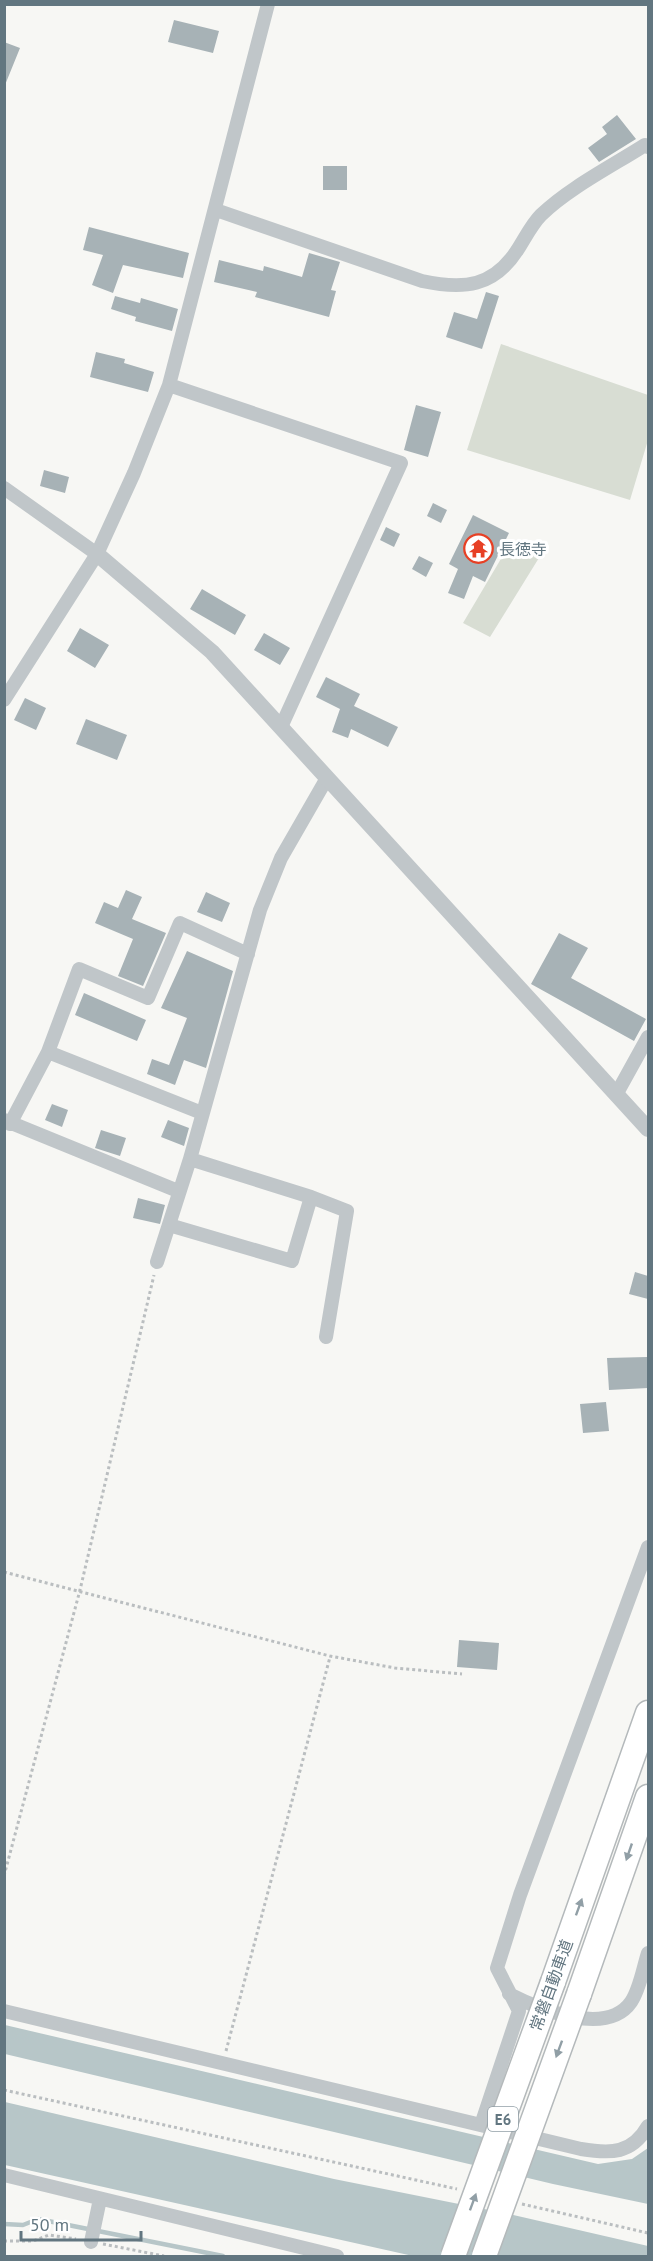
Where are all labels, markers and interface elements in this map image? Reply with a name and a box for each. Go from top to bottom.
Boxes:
temple icon: 長徳寺 [462,533,494,565]
place label: 長徳寺 [499,539,547,559]
one-way arrow [623,1843,633,1861]
one-way arrow [575,1898,585,1916]
street label: 常磐自動車道 [525,1936,577,2034]
one-way arrow [554,2040,564,2058]
road number: E6 [488,2107,518,2131]
one-way arrow [468,2192,478,2210]
scale bar [21,2204,141,2242]
text: 50 m [30,2213,69,2236]

